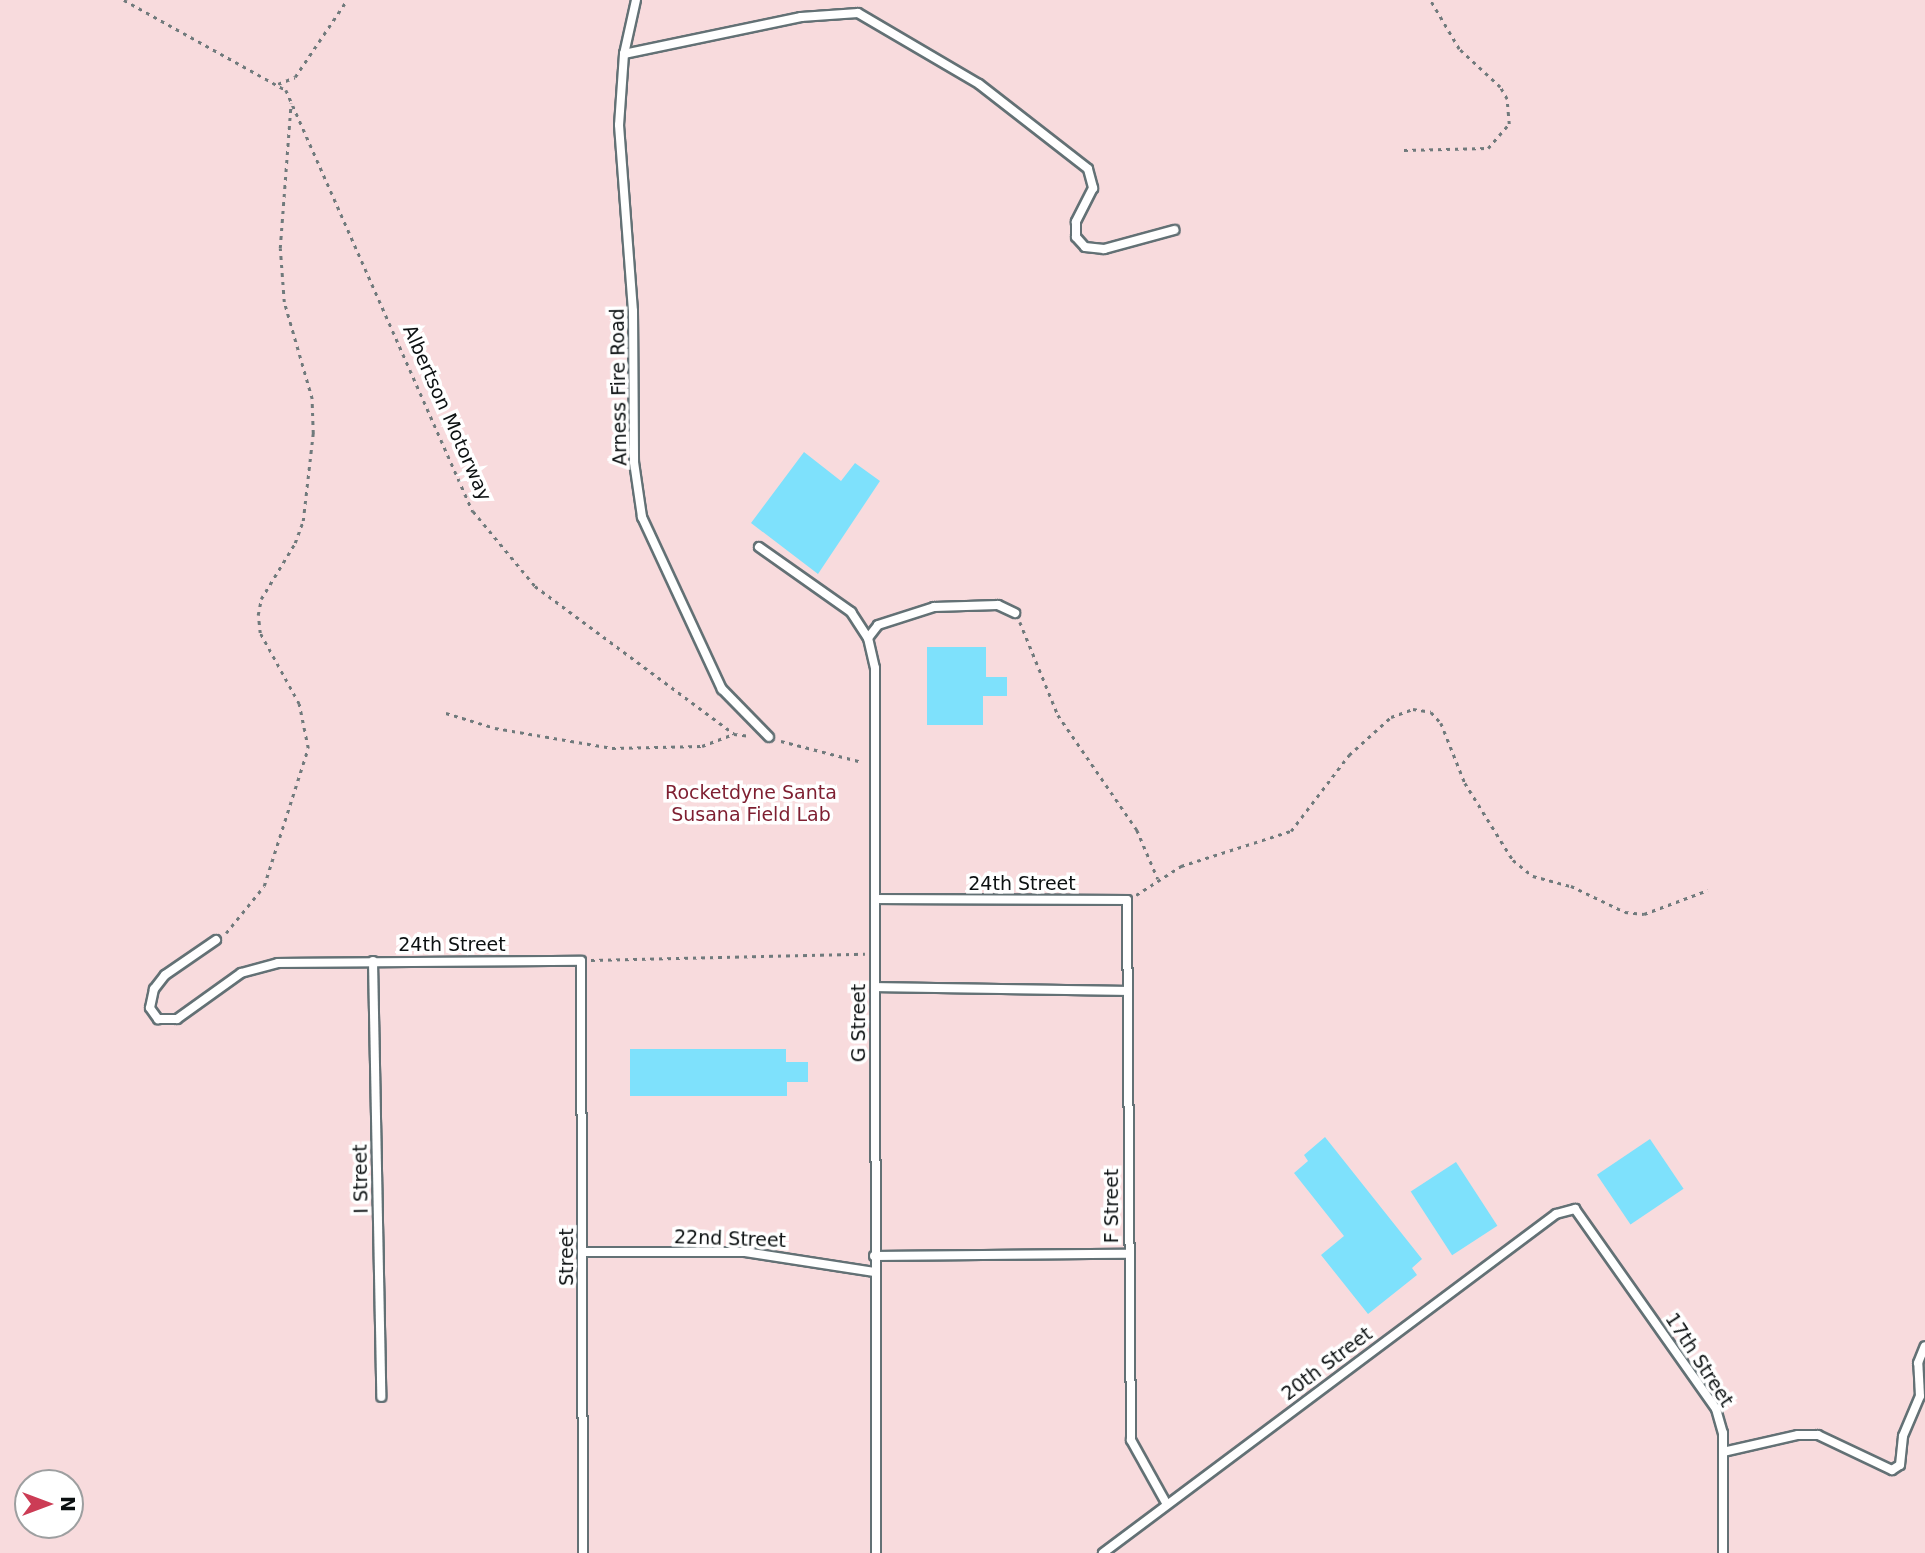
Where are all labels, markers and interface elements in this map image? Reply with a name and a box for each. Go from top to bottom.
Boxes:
street label: Arness Fire Road [606,308,632,466]
street label: Albertson Motorway [398,321,496,505]
park label: Rocketdyne Santa Susana Field Lab [665,782,837,826]
street label: 24th Street [968,873,1076,895]
street label: 24th Street [398,934,506,956]
street label: G Street [848,984,870,1062]
street label: I Street [349,1144,373,1214]
street label: F Street [1101,1169,1123,1243]
street label: 22nd Street [674,1226,786,1252]
street label: Street [556,1228,578,1286]
street label: 17th Street [1660,1309,1738,1411]
street label: 20th Street [1277,1323,1377,1405]
north arrow [14,1469,84,1539]
text: N [57,1496,79,1512]

